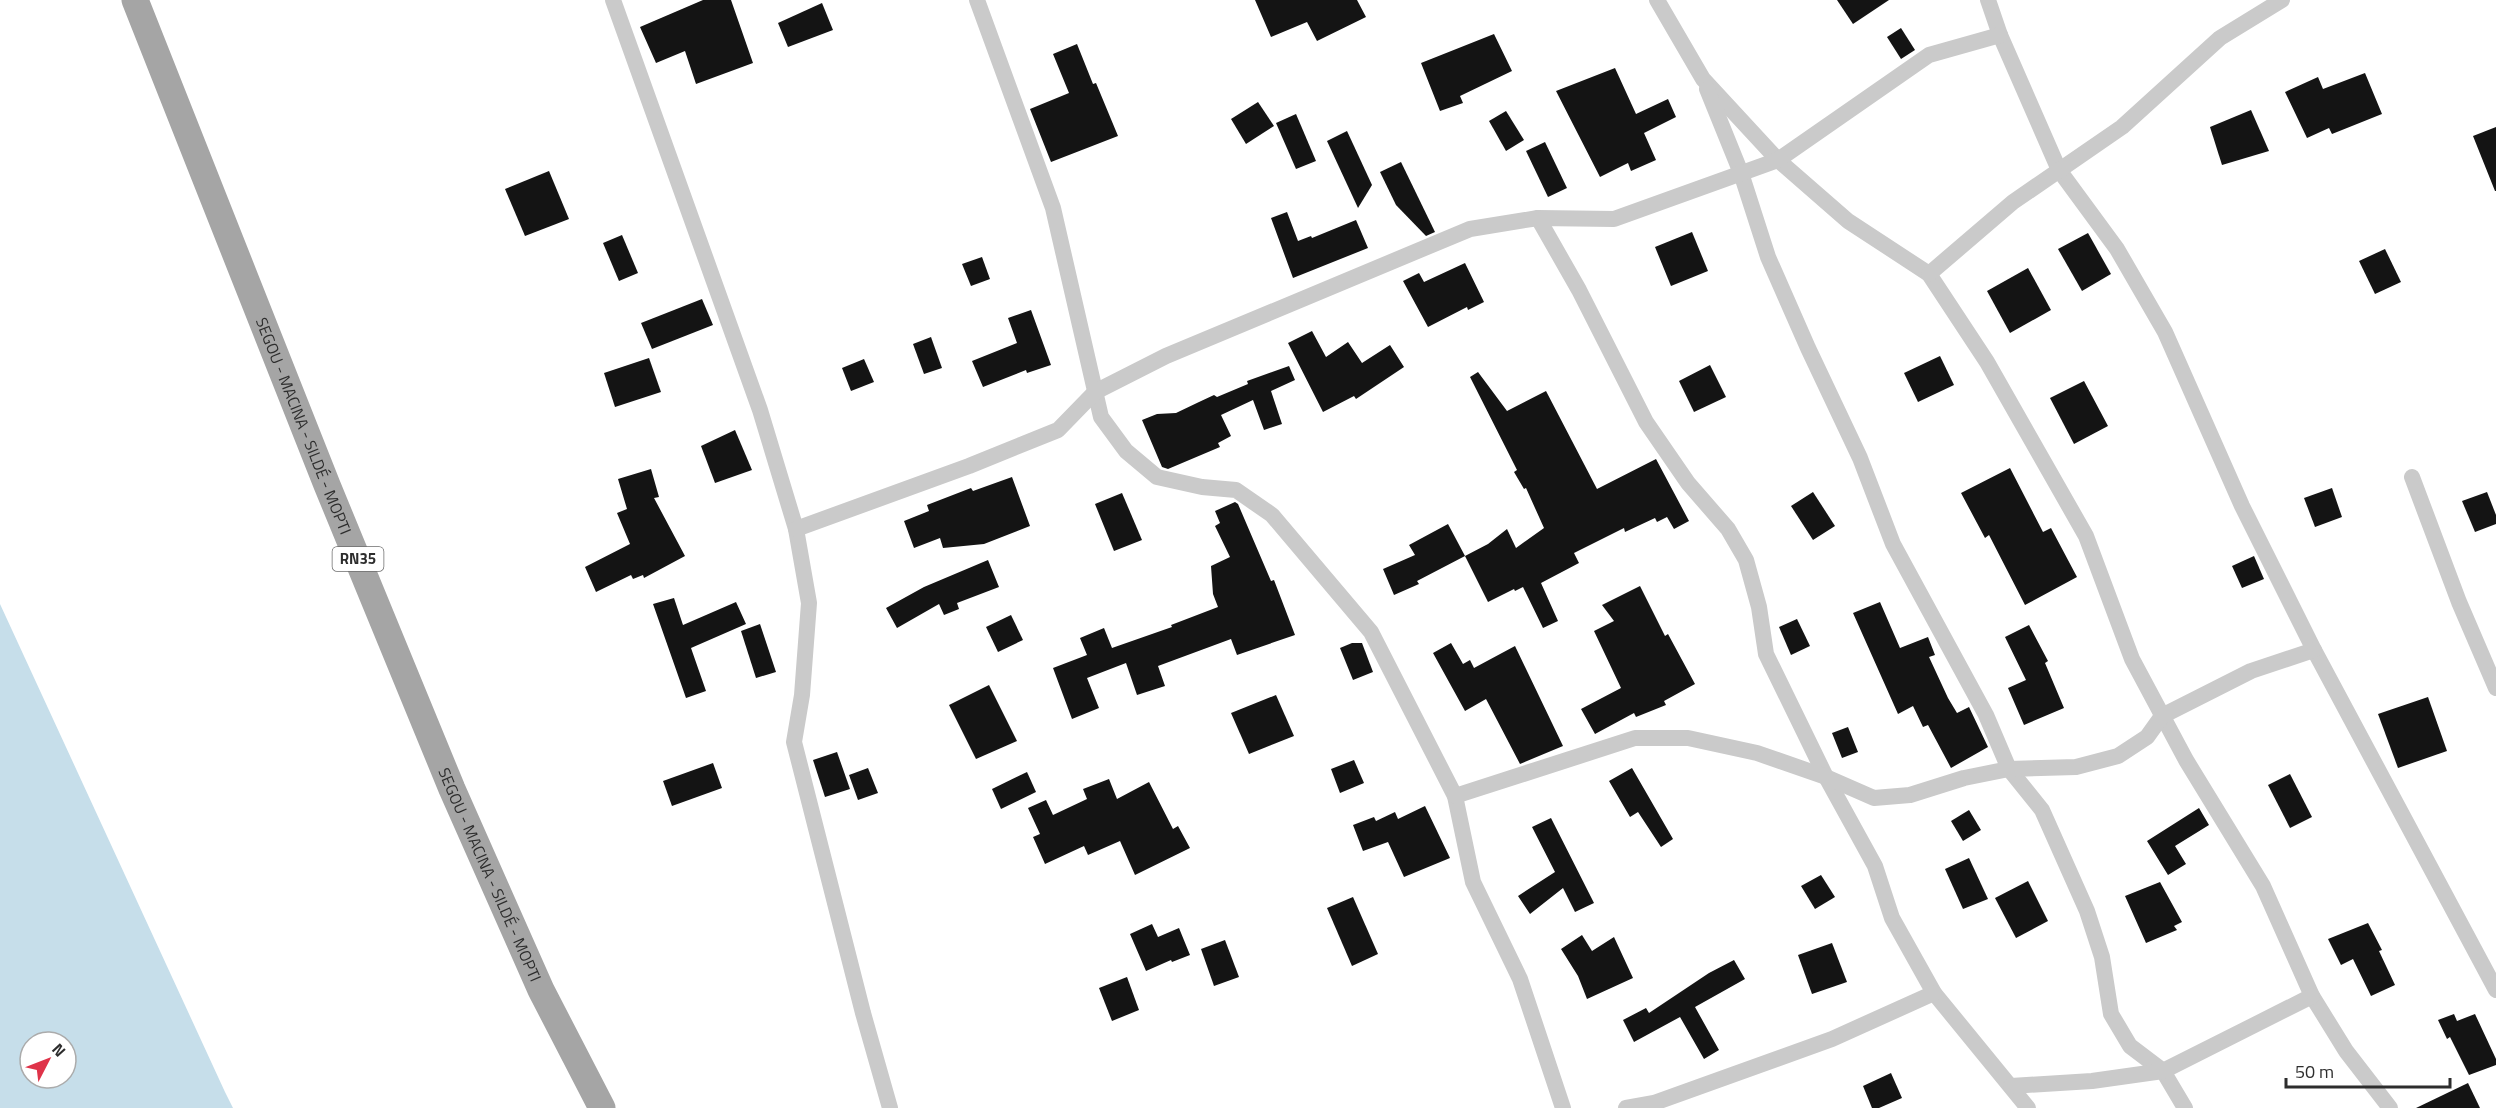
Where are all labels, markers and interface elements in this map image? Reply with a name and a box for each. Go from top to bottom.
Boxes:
street label: SEGOU - MACINA - SILDÉ - MOPTI [250,314,358,538]
road number: RN35 [332,547,384,571]
street label: SEGOU - MACINA - SILDÉ - MOPTI [432,764,548,985]
north arrow [18,1030,78,1090]
text: N [47,1038,72,1062]
scale bar [2286,1051,2450,1089]
text: 50 m [2295,1058,2334,1085]

